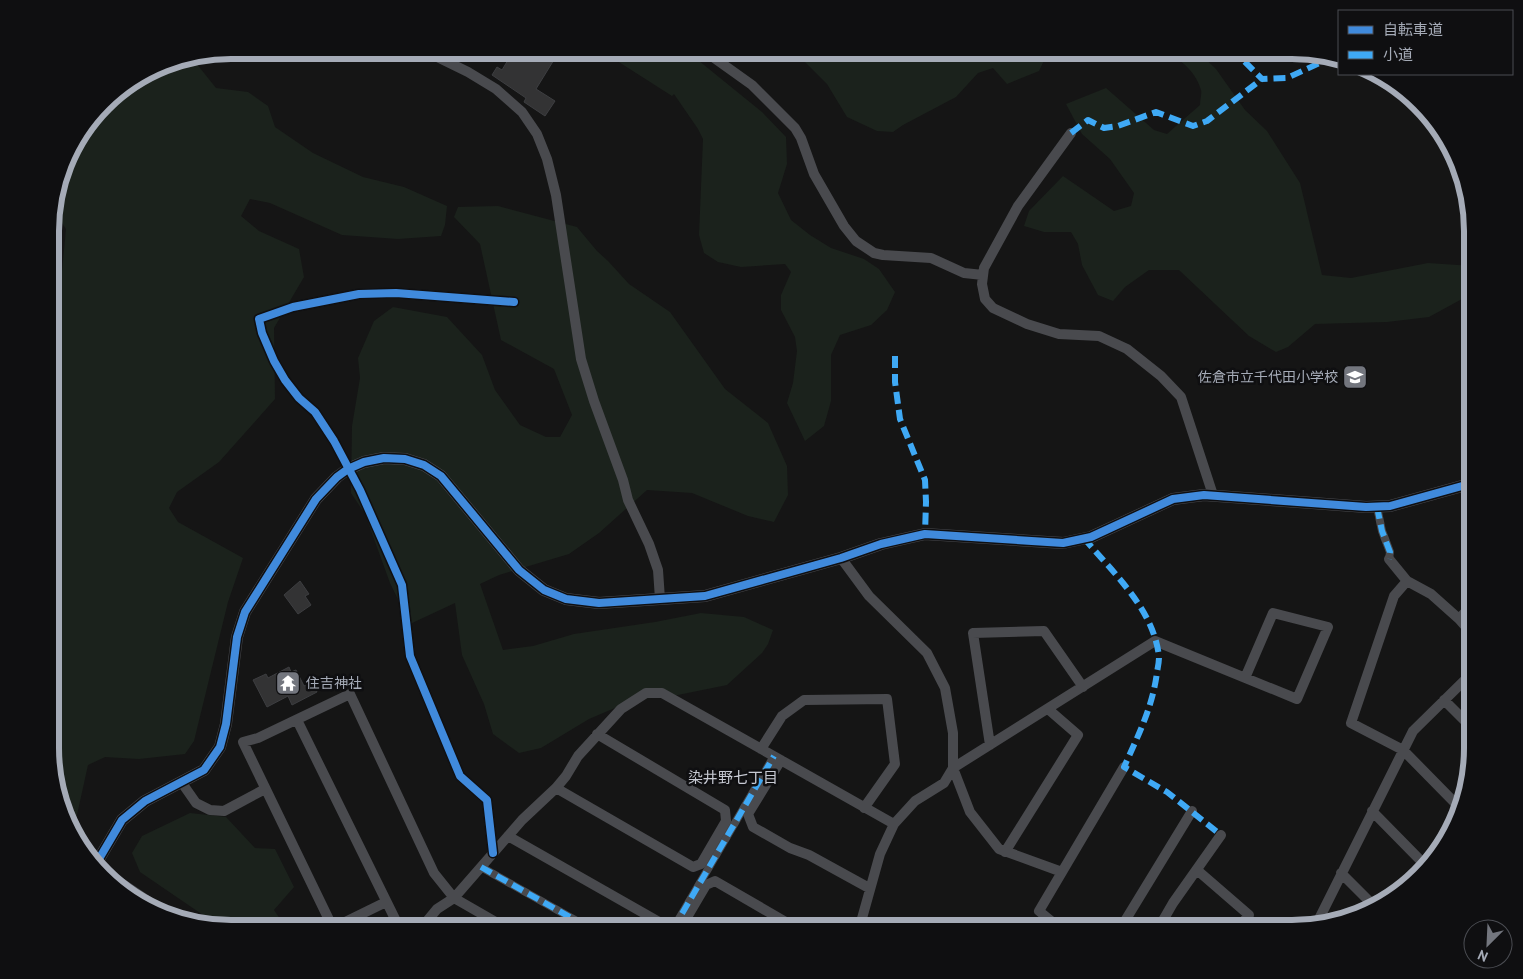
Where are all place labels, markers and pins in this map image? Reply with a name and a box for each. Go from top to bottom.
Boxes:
school or university icon: 佐倉市立千代田小学校 [1342,364,1368,390]
place label: 佐倉市立千代田小学校 [1198,368,1338,386]
temple icon: 住吉神社 [275,670,301,696]
place label: 住吉神社 [306,674,362,692]

